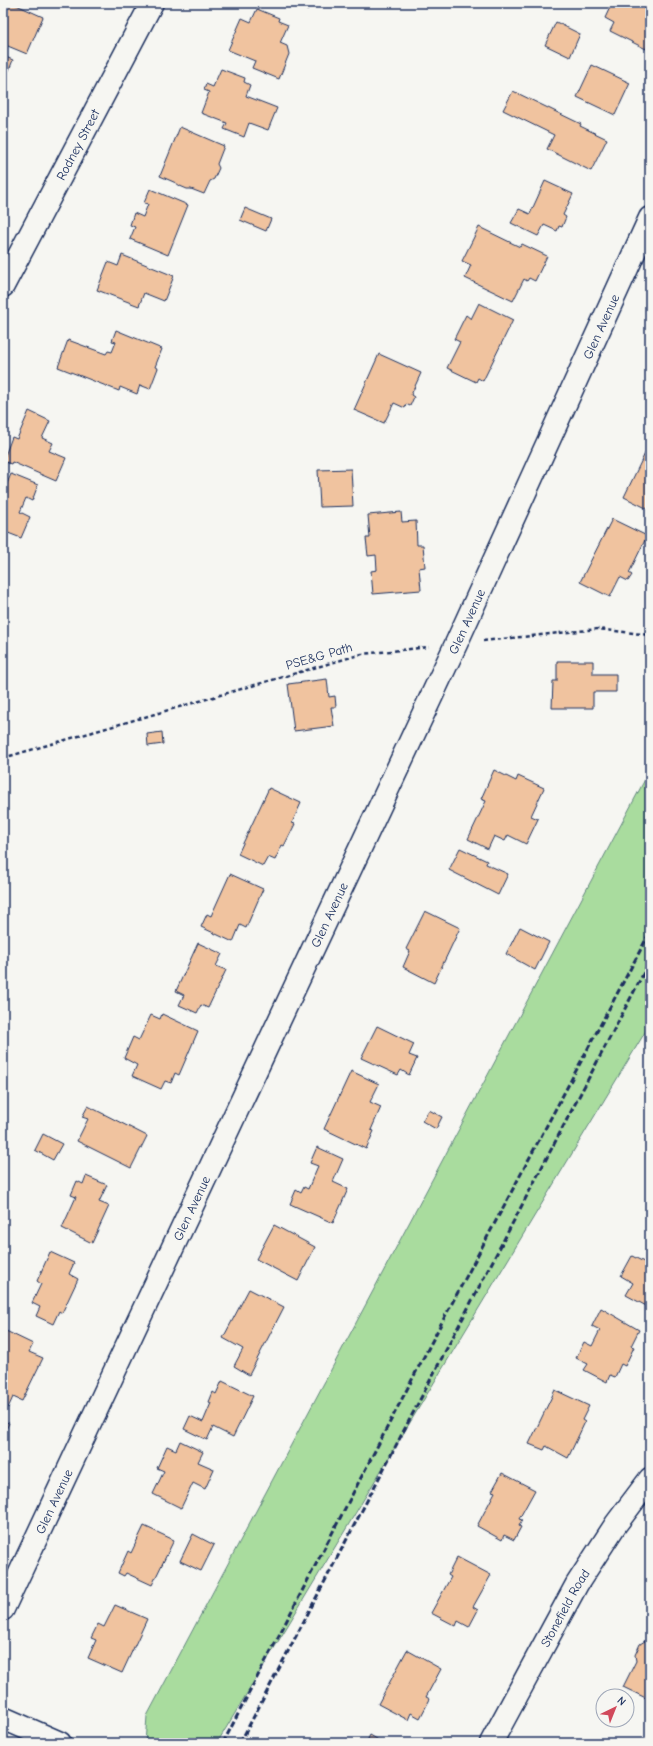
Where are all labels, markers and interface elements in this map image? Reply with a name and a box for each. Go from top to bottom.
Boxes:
street label: Rodney Street [53,105,103,182]
street label: Glen Avenue [579,291,622,361]
street label: Glen Avenue [445,586,488,656]
street label: PSE&G Path [284,639,354,673]
street label: Glen Avenue [307,879,351,950]
street label: Glen Avenue [170,1173,213,1243]
street label: Glen Avenue [32,1466,75,1536]
street label: Stonefield Road [537,1566,592,1649]
north arrow [595,1688,635,1728]
text: N [614,1694,629,1708]

